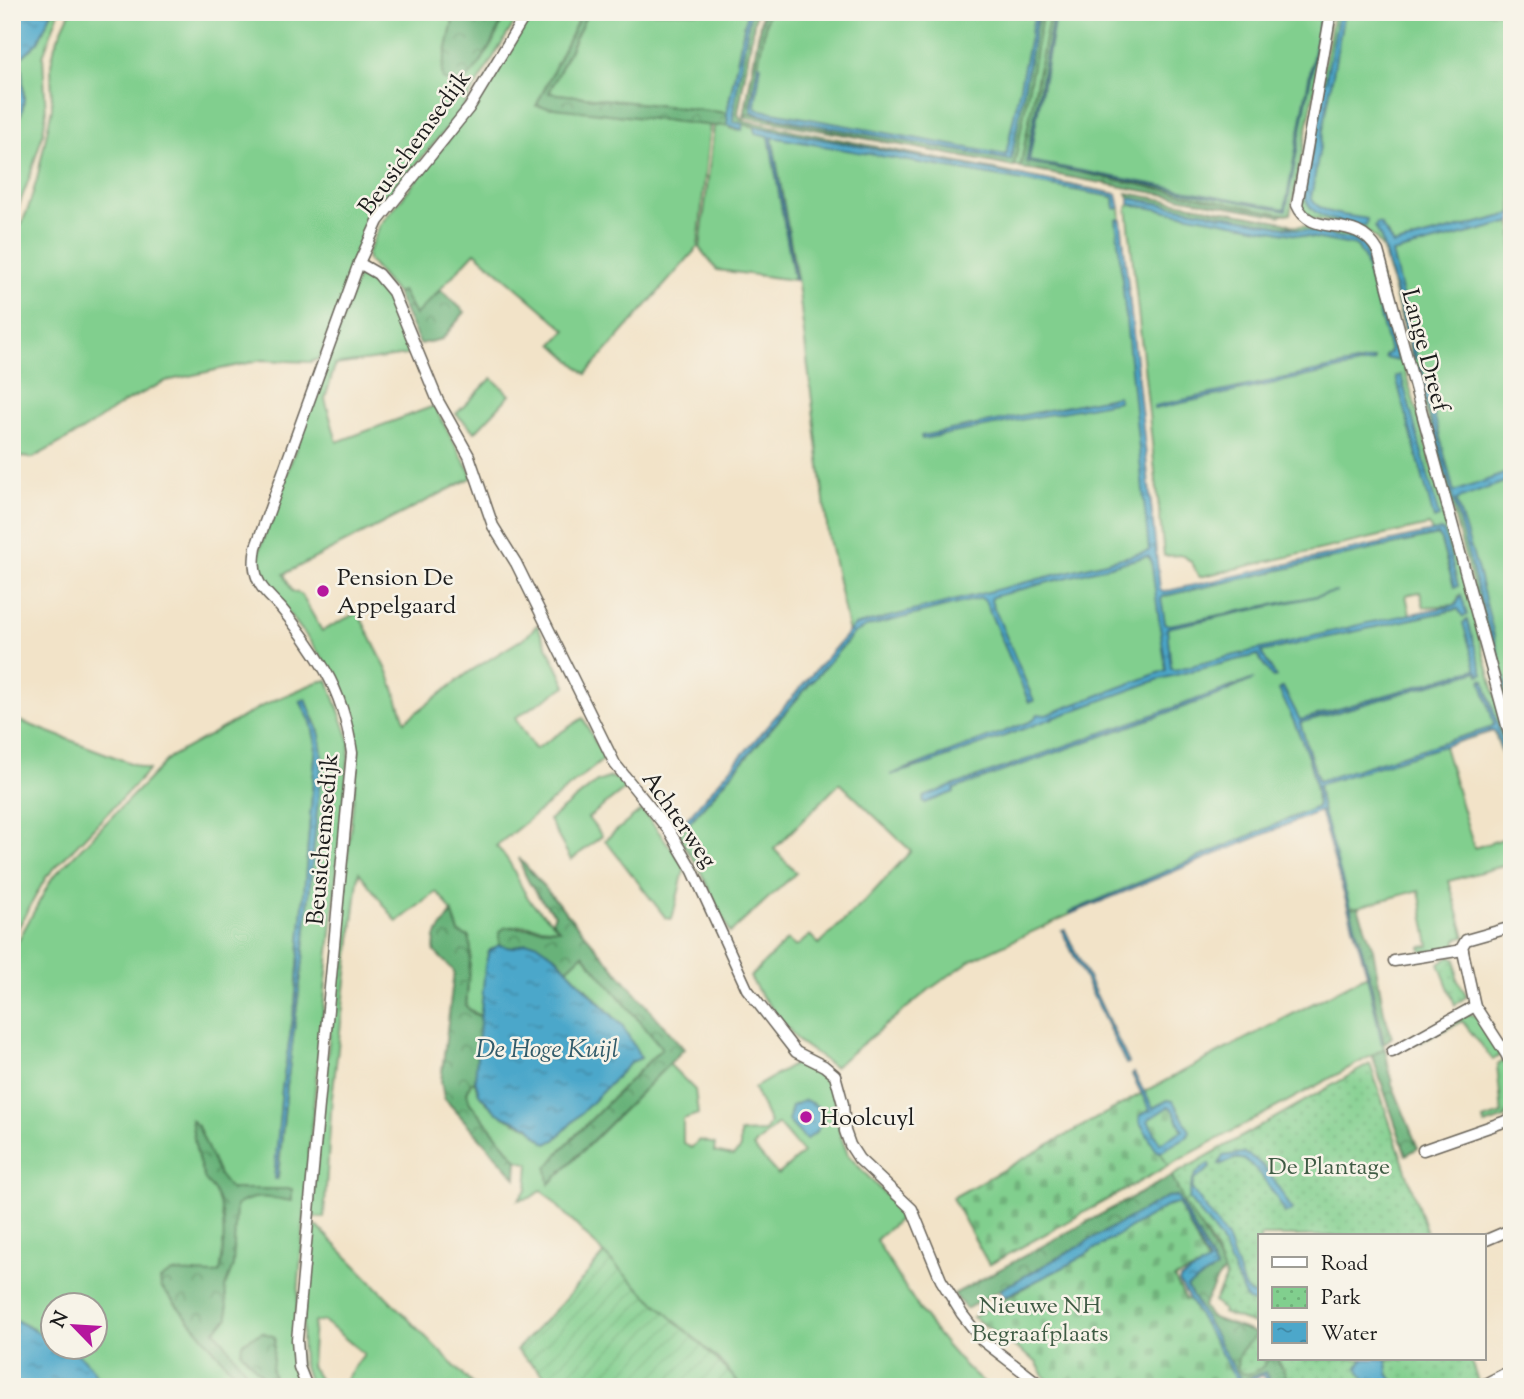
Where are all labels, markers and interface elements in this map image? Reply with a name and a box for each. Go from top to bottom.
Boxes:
street label: Beusichemsedijk [351,63,480,223]
street label: Lange Dreef [1391,285,1457,417]
place label: Pension De Appelgaard [337,562,457,624]
marker: Pension De Appelgaard [315,583,331,599]
street label: Beusichemsedijk [300,752,348,927]
street label: Achterweg [632,765,724,876]
water label: De Hoge Kuijl [475,1032,619,1069]
place label: Hoolcuyl [820,1102,915,1136]
marker: Hoolcuyl [798,1109,814,1125]
park label: De Plantage [1268,1151,1390,1185]
legend [1258,1234,1486,1360]
text: Road [1321,1250,1368,1280]
text: Park [1321,1284,1362,1314]
north arrow [38,1290,108,1360]
park label: Nieuwe NH Begraafplaats [972,1290,1108,1352]
text: N [45,1307,76,1332]
text: Water [1321,1320,1378,1350]

